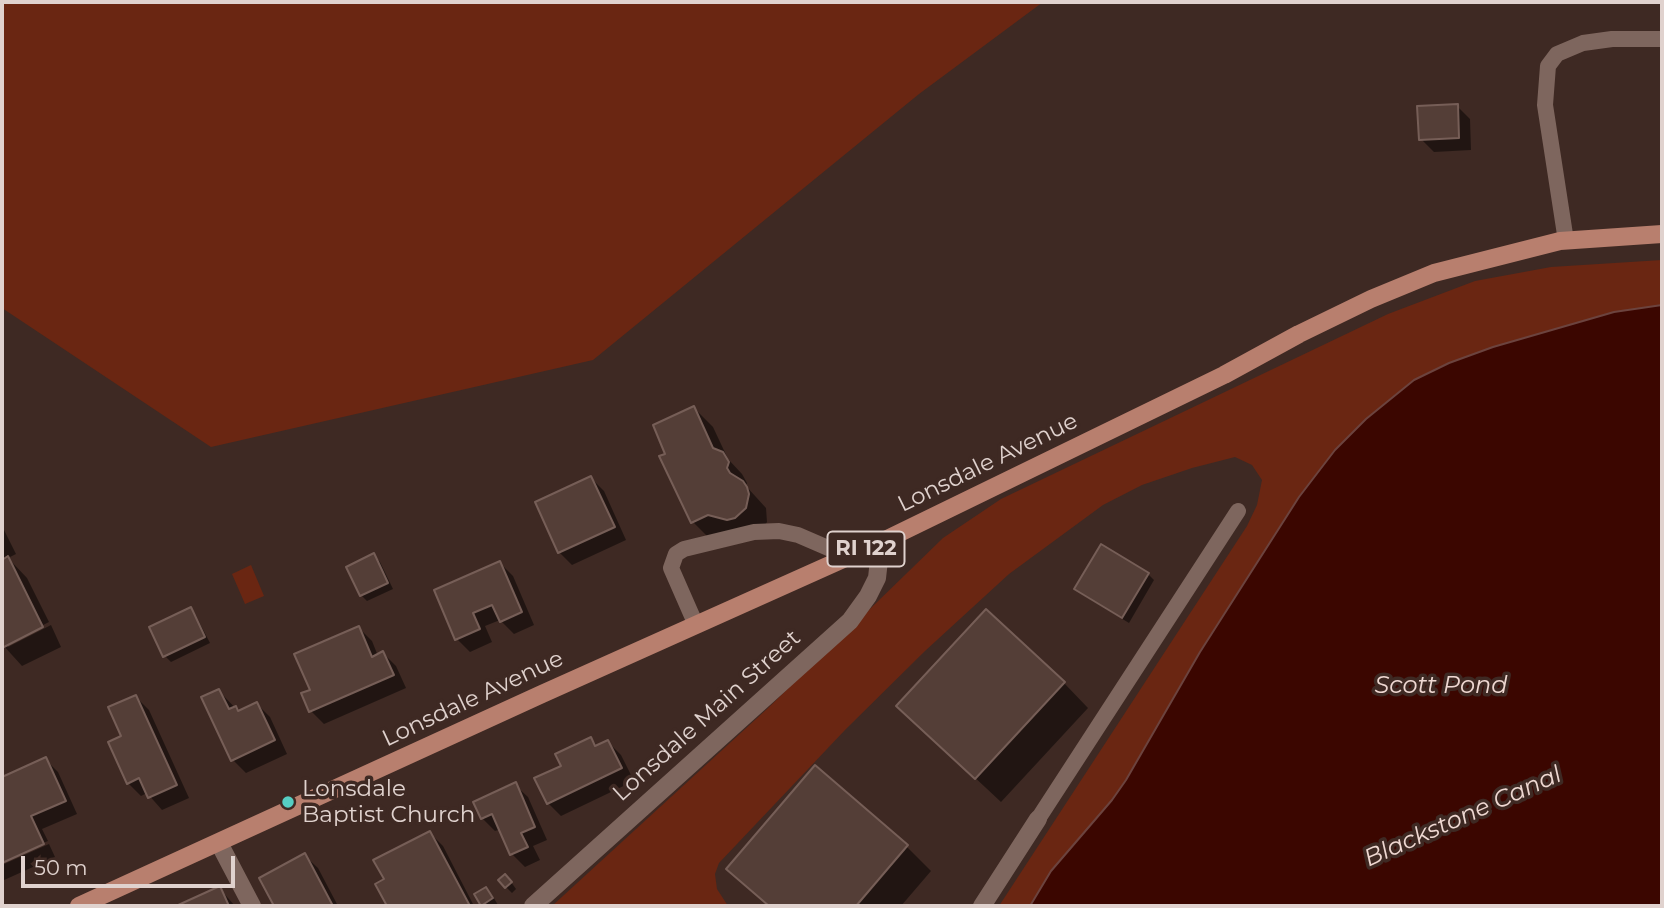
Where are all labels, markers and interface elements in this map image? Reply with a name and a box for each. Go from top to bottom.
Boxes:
street label: Lonsdale Avenue [894,407,1082,519]
road number: RI 122 [828,532,904,566]
street label: Lonsdale Main Street [608,625,806,807]
street label: Lonsdale Avenue [378,645,568,753]
water label: Scott Pond [1374,672,1508,700]
water label: Blackstone Canal [1360,761,1566,873]
place label: Lonsdale Baptist Church [302,775,475,829]
marker: Lonsdale Baptist Church [280,794,296,810]
scale bar [24,842,238,886]
text: 50 m [34,855,88,880]

